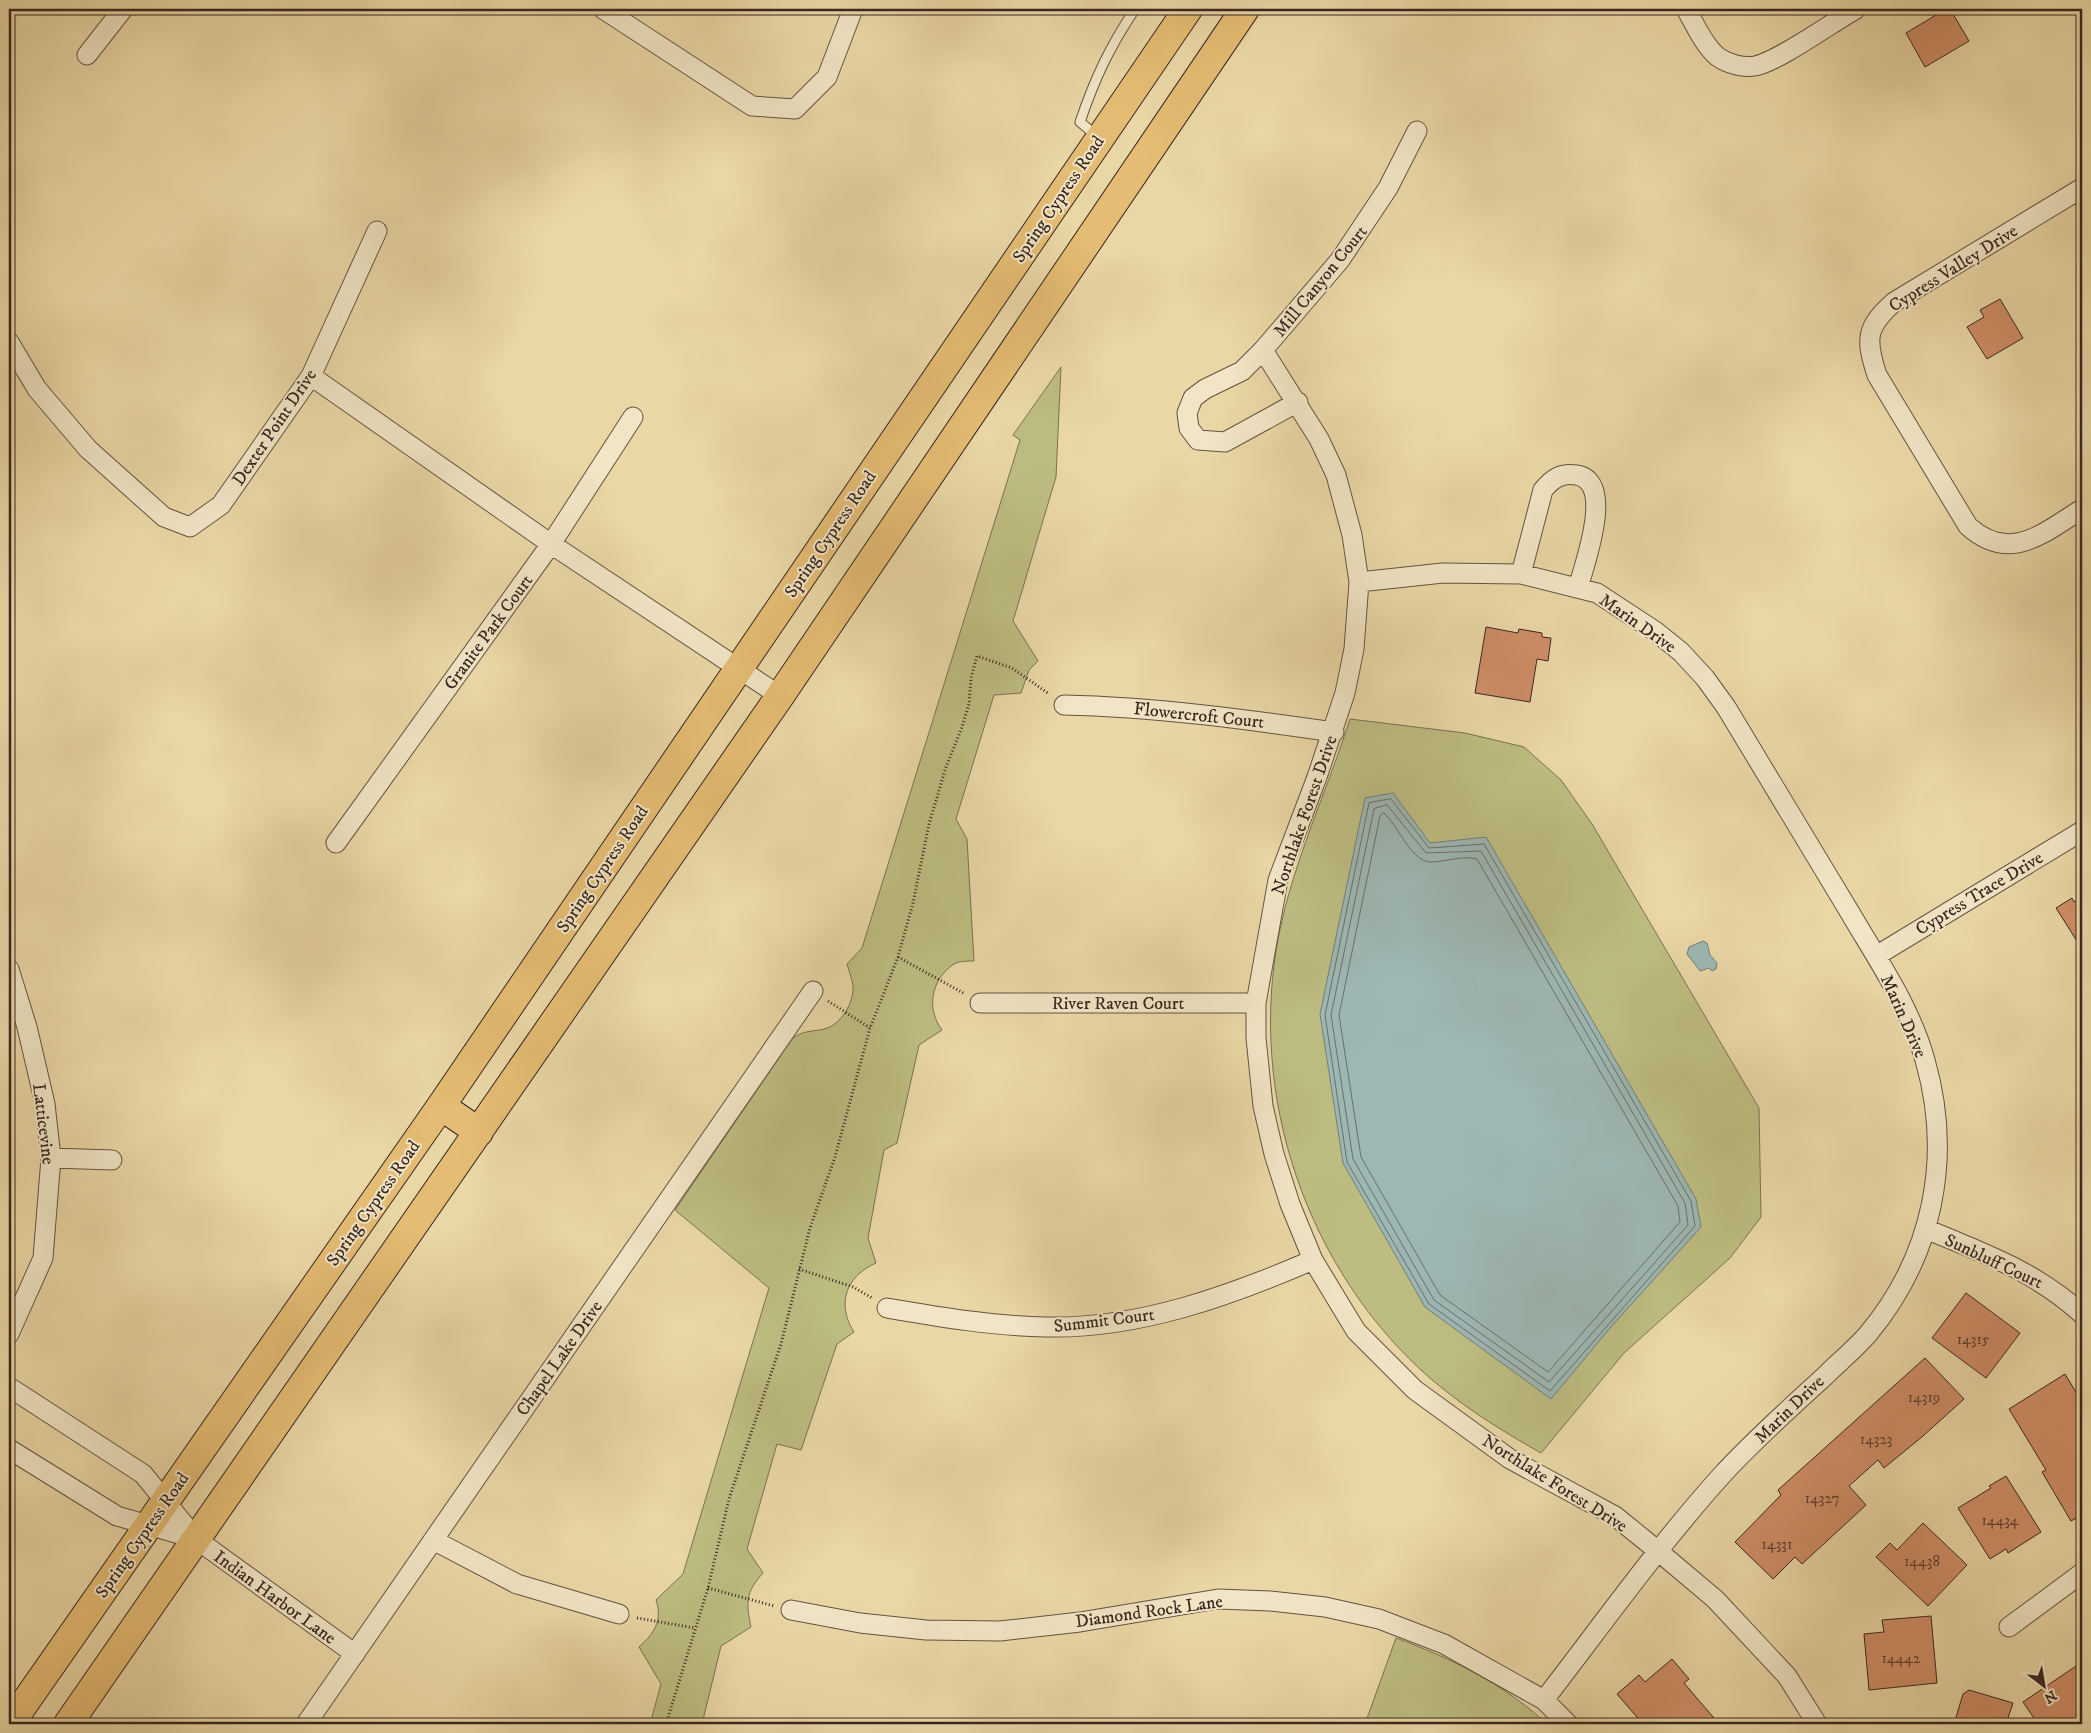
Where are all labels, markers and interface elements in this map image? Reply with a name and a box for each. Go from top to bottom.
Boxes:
street label: Spring Cypress Road [1008,132,1109,267]
street label: Cypress Valley Drive [1885,220,2022,317]
street label: Mill Canyon Court [1269,221,1373,342]
street label: Dexter Point Drive [228,365,322,490]
street label: Spring Cypress Road [780,467,881,602]
street label: Granite Park Court [440,570,538,695]
street label: Marin Drive [1595,589,1680,658]
street label: Flowercroft Court [1133,698,1265,734]
street label: Northlake Forest Drive [1267,733,1343,898]
street label: Spring Cypress Road [552,802,653,937]
street label: Cypress Trace Drive [1912,847,2047,941]
street label: Marin Drive [1875,971,1931,1061]
street label: River Raven Court [1052,993,1184,1015]
street label: Latticevine [27,1082,59,1166]
street label: Spring Cypress Road [322,1136,425,1271]
street label: Sunbluff Court [1941,1230,2046,1294]
street label: Chapel Lake Drive [512,1297,608,1420]
street label: Summit Court [1053,1304,1156,1338]
house number: 14315 [1957,1330,1990,1349]
street label: Marin Drive [1750,1371,1829,1448]
house number: 14319 [1908,1388,1940,1407]
street label: Northlake Forest Drive [1478,1430,1631,1537]
house number: 14323 [1860,1430,1892,1449]
street label: Spring Cypress Road [91,1468,194,1603]
house number: 14327 [1805,1489,1839,1508]
house number: 14434 [1981,1511,2019,1530]
house number: 14331 [1762,1535,1792,1554]
street label: Indian Harbor Lane [209,1546,340,1650]
house number: 14438 [1904,1552,1940,1571]
street label: Diamond Rock Lane [1074,1591,1224,1633]
house number: 14442 [1882,1649,1921,1668]
north arrow [2018,1660,2068,1710]
text: N [2040,1686,2060,1707]

